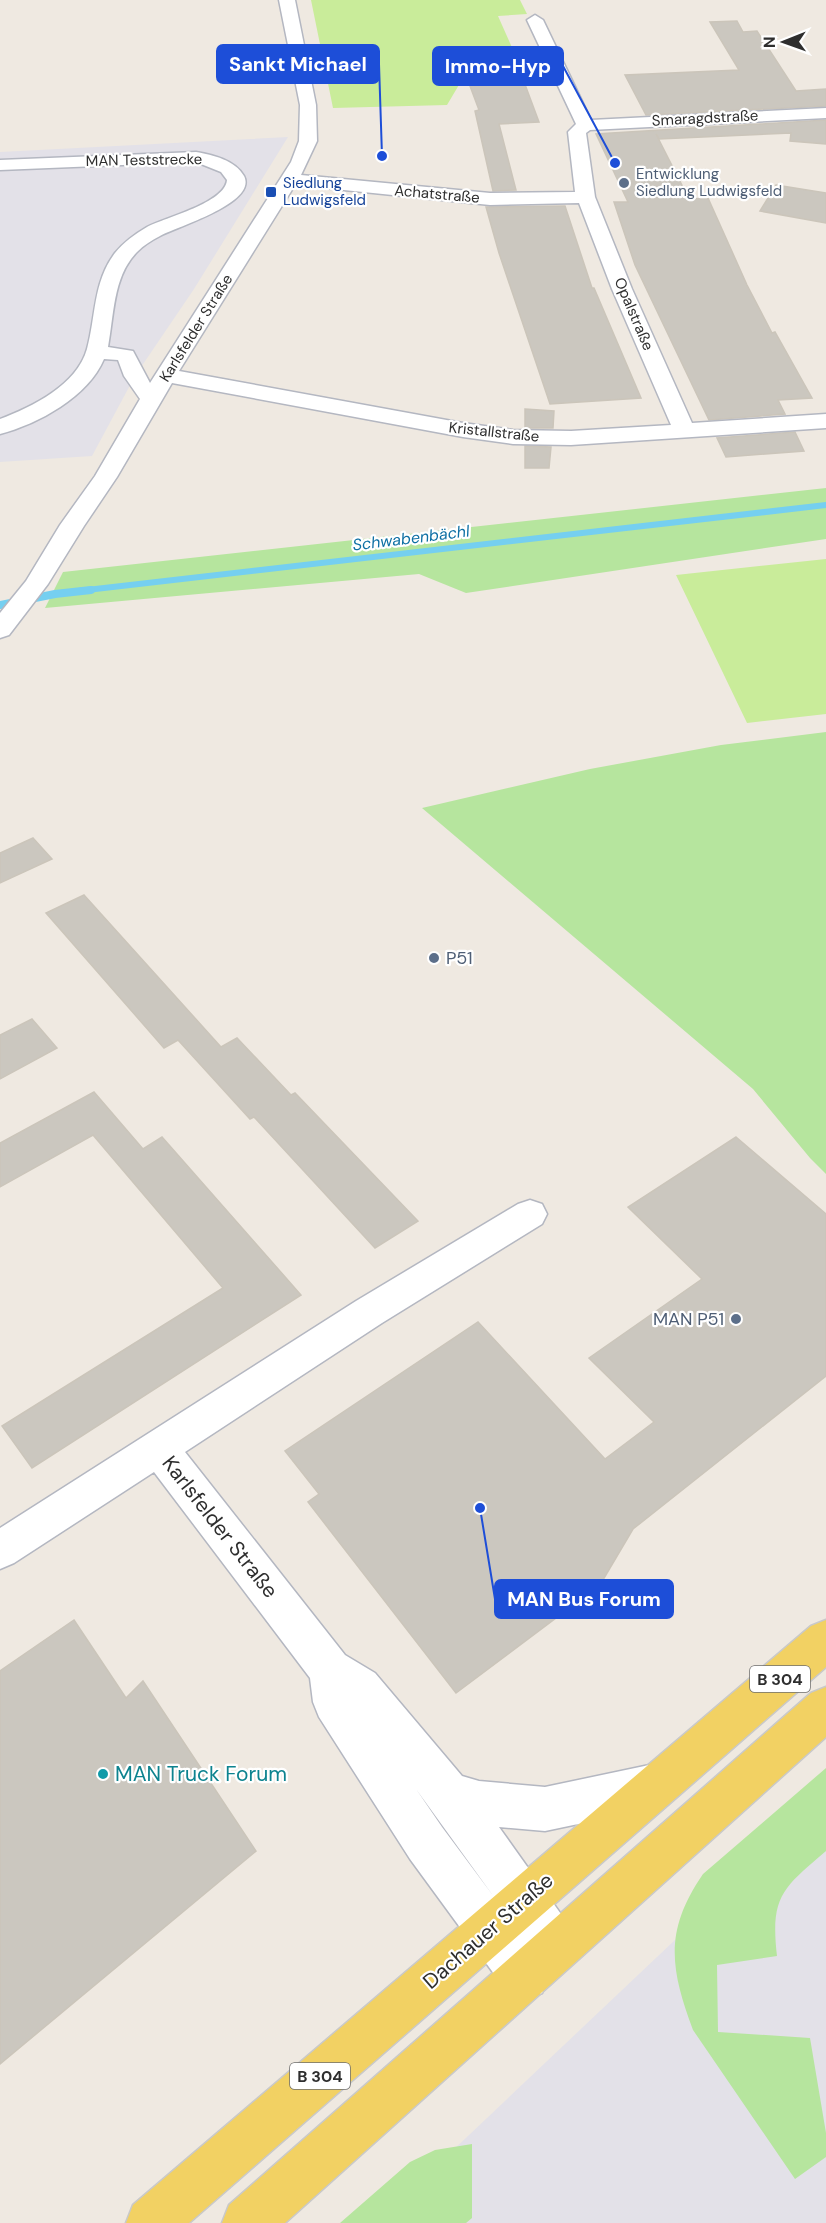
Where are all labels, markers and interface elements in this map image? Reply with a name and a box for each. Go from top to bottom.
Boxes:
north arrow [754,12,814,72]
text: N [759,36,780,48]
callout: Sankt Michael [217,45,379,83]
callout: Immo-Hyp [433,47,563,85]
text: Sankt Michael [229,51,367,77]
text: Immo-Hyp [445,53,551,79]
street label: Smaragdstraße [651,105,759,131]
street label: MAN Teststrecke [86,149,202,171]
place label: Entwicklung Siedlung Ludwigsfeld [636,164,782,201]
place label: Siedlung Ludwigsfeld [283,173,366,210]
marker: Entwicklung Siedlung Ludwigsfeld [617,176,631,190]
street label: Achatstraße [393,180,481,208]
marker: Siedlung Ludwigsfeld [264,185,278,199]
street label: Karlsfelder Straße [155,270,237,386]
street label: Opalstraße [610,274,658,354]
street label: Kristallstraße [448,417,540,447]
water label: Schwabenbächl [351,520,471,556]
place label: P51 [446,946,473,970]
marker: P51 [427,951,441,965]
place label: MAN P51 [653,1307,724,1331]
marker: MAN P51 [729,1312,743,1326]
street label: Karlsfelder Straße [156,1450,284,1604]
callout: MAN Bus Forum [495,1580,673,1618]
text: MAN Bus Forum [507,1586,661,1612]
road number: B 304 [750,1666,810,1692]
place label: MAN Truck Forum [115,1760,287,1788]
marker: MAN Truck Forum [96,1767,110,1781]
street label: Dachauer Straße [417,1867,559,1995]
road number: B 304 [290,2063,350,2089]

